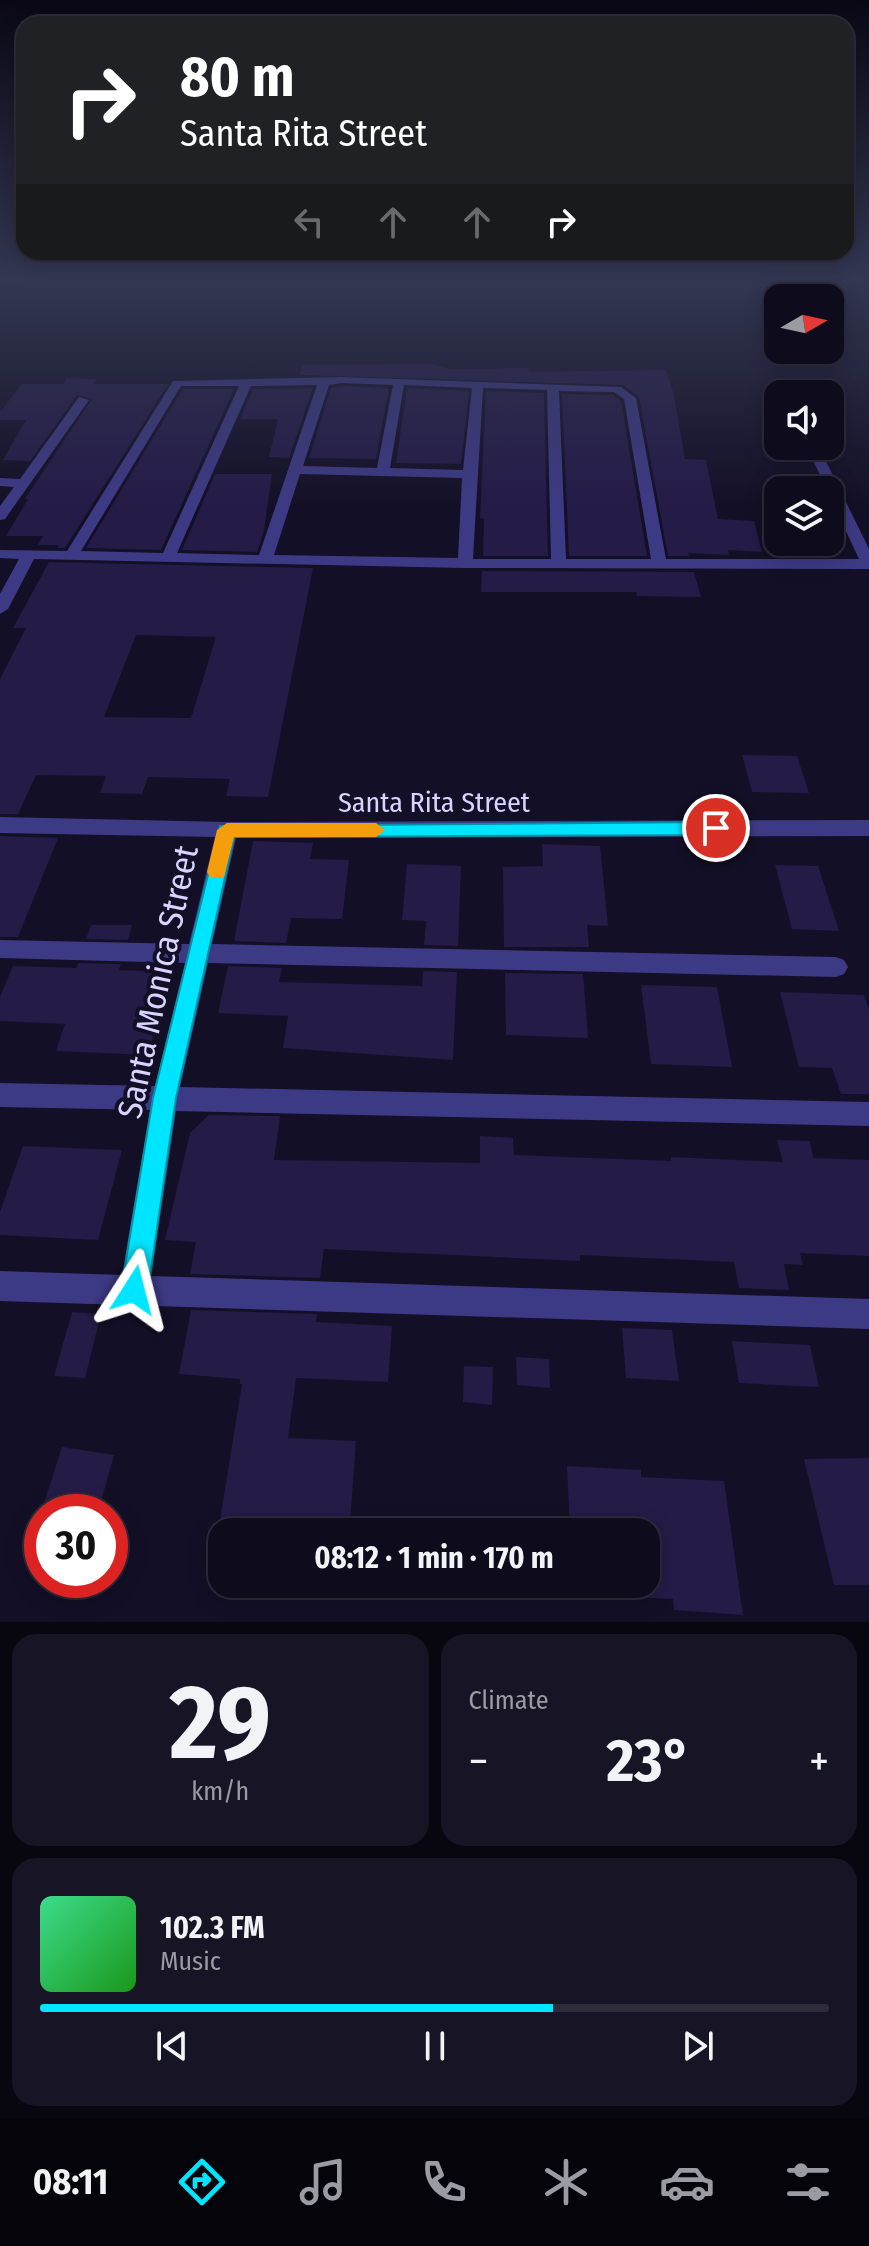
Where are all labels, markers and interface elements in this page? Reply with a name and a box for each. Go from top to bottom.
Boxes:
text: 80 m [180,44,295,111]
icon: right [48,48,152,152]
text: Santa Rita Street [180,112,427,156]
icon: left [287,200,331,244]
icon: ahead [371,200,415,244]
icon: ahead [455,200,499,244]
icon: right [539,200,583,244]
north arrow [764,284,844,364]
map controls [764,284,844,556]
button: sound [764,380,844,460]
button: layers [764,476,844,556]
street label: Santa Rita Street [338,786,531,819]
pin [682,794,750,862]
icon: arrive [694,806,738,850]
street label: Santa Monica Street [109,841,207,1122]
position arrow [92,1248,176,1332]
speed limit sign: 30 [24,1494,128,1598]
text: 08:12 · 1 min · 170 m [314,1540,554,1576]
text: 29 [170,1661,271,1786]
text: Climate [469,1685,549,1716]
text: 23° [607,1725,691,1797]
text: − [469,1735,488,1788]
text: + [809,1735,829,1788]
text: km/h [191,1776,249,1807]
text: 102.3 FM [160,1910,265,1946]
text: Music [160,1946,221,1977]
icon: previous [150,2024,194,2068]
icon: pause [413,2024,457,2068]
icon: next [676,2024,720,2068]
icon: directions [174,2154,230,2210]
icon: music [295,2154,351,2210]
icon: phone [416,2154,472,2210]
icon: climate [538,2154,594,2210]
icon: car [659,2154,715,2210]
icon: filters [780,2154,836,2210]
text: 08:11 [33,2160,108,2204]

